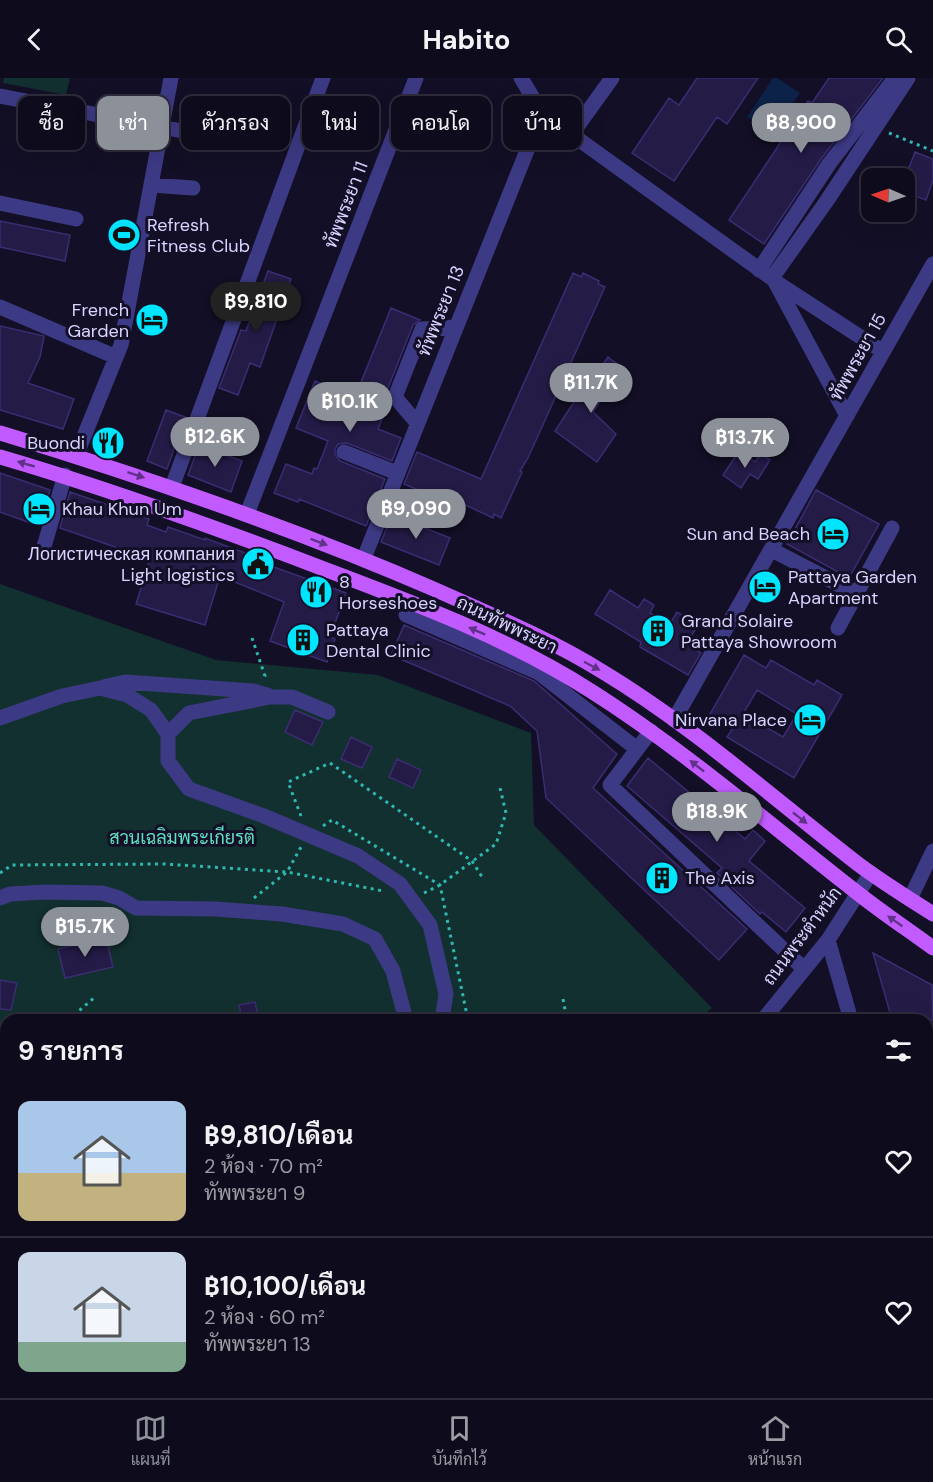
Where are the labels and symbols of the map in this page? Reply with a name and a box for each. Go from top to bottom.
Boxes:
pin: ฿8,900 [752,103,850,154]
street label: ทัพพระยา 11 [318,158,374,252]
north arrow [861,168,915,222]
place label: Refresh Fitness Club [147,213,250,258]
sports icon: Refresh Fitness Club [106,217,142,253]
street label: ทัพพระยา 13 [412,262,470,360]
pin: ฿9,810 [207,282,305,333]
place label: French Garden [67,298,129,343]
hotel icon: French Garden [134,302,170,338]
street label: ทัพพระยา 15 [824,309,892,405]
pin: ฿11.7K [542,363,640,414]
pin: ฿10.1K [301,382,399,433]
pin: ฿12.6K [166,417,264,468]
pin: ฿13.7K [696,418,794,469]
restaurant icon: Buondi [90,425,126,461]
place label: Buondi [27,431,85,455]
one-way arrow [17,459,35,468]
one-way arrow [127,471,145,481]
pin: ฿9,090 [367,489,465,540]
hotel icon: Khau Khun Um [21,491,57,527]
place label: Khau Khun Um [62,497,182,521]
hotel icon: Sun and Beach [815,516,851,552]
place label: Sun and Beach [686,522,810,546]
one-way arrow [311,537,329,547]
place label: Логистическая компания Light logistics [28,542,235,587]
public building icon: Логистическая компания Light logistics [240,546,276,582]
place label: Pattaya Garden Apartment [788,565,917,610]
hotel icon: Pattaya Garden Apartment [747,569,783,605]
place label: 8 Horseshoes [339,570,437,615]
restaurant icon: 8 Horseshoes [298,574,334,610]
street label: ถนนทัพพระยา [453,590,561,660]
place label: Grand Solaire Pattaya Showroom [681,609,837,654]
building icon: Grand Solaire Pattaya Showroom [640,613,676,649]
place label: Pattaya Dental Clinic [326,618,431,663]
building icon: Pattaya Dental Clinic [285,622,321,658]
one-way arrow [469,627,486,636]
one-way arrow [584,661,601,671]
hotel icon: Nirvana Place [792,702,828,738]
place label: Nirvana Place [675,708,787,732]
one-way arrow [689,760,704,772]
pin: ฿18.9K [668,792,766,843]
one-way arrow [792,812,808,825]
park label: สวนเฉลิมพระเกียรติ [109,825,255,850]
building icon: The Axis [644,860,680,896]
place label: The Axis [685,866,755,890]
street label: ถนนพระตำหนัก [757,882,847,990]
pin: ฿15.7K [36,907,134,958]
one-way arrow [888,915,904,927]

